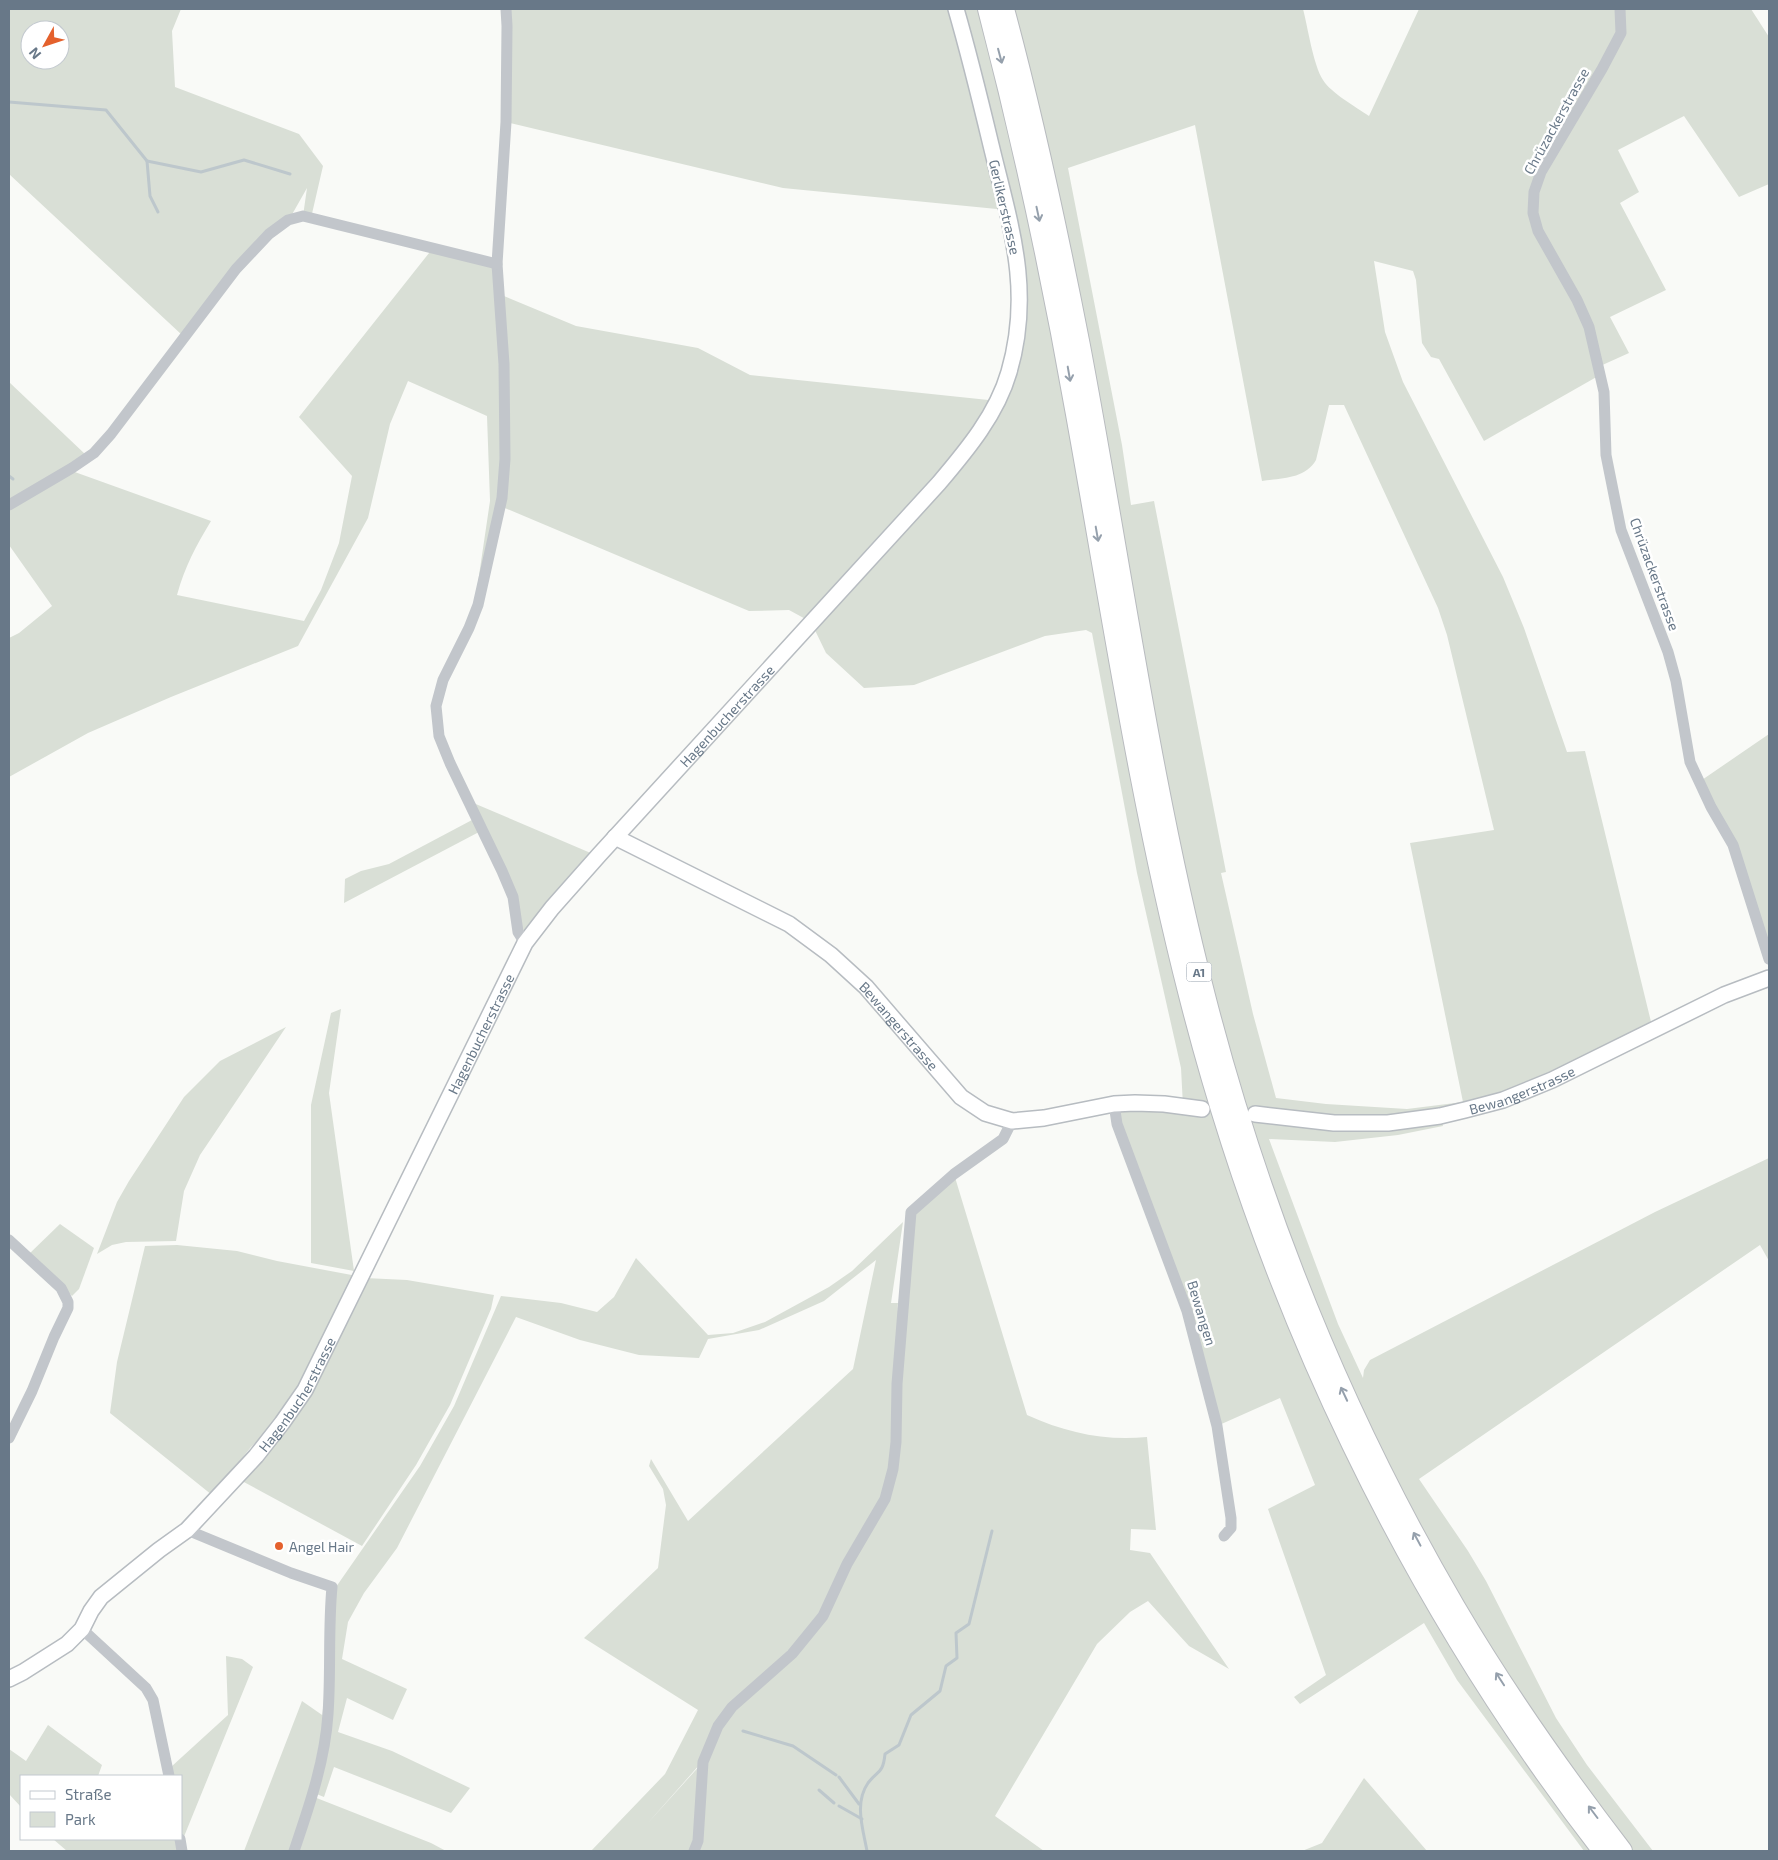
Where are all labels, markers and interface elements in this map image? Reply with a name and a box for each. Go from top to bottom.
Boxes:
north arrow [20,20,70,70]
text: N [25,44,44,63]
one-way arrow [996,47,1006,63]
street label: Chrüzackerstrasse [1520,65,1592,177]
street label: Gerlikerstrasse [986,158,1024,256]
one-way arrow [1034,206,1043,222]
one-way arrow [1064,365,1074,381]
street label: Chrüzackerstrasse [1627,515,1683,633]
one-way arrow [1093,525,1103,541]
street label: Hagenbucherstrasse [676,661,777,770]
road number: A1 [1186,962,1212,982]
street label: Hagenbucherstrasse [444,971,517,1097]
street label: Bewangerstrasse [856,977,942,1073]
street label: Bewangerstrasse [1467,1062,1577,1117]
street label: Bewangen [1184,1279,1220,1347]
street label: Hagenbucherstrasse [254,1334,338,1455]
one-way arrow [1339,1387,1349,1402]
one-way arrow [1412,1532,1422,1547]
place label: Angel Hair [289,1538,355,1555]
marker: Angel Hair [273,1540,285,1552]
one-way arrow [1495,1672,1505,1686]
legend [20,1775,182,1840]
text: Straße [65,1785,111,1803]
one-way arrow [1588,1805,1598,1819]
text: Park [65,1810,96,1828]

